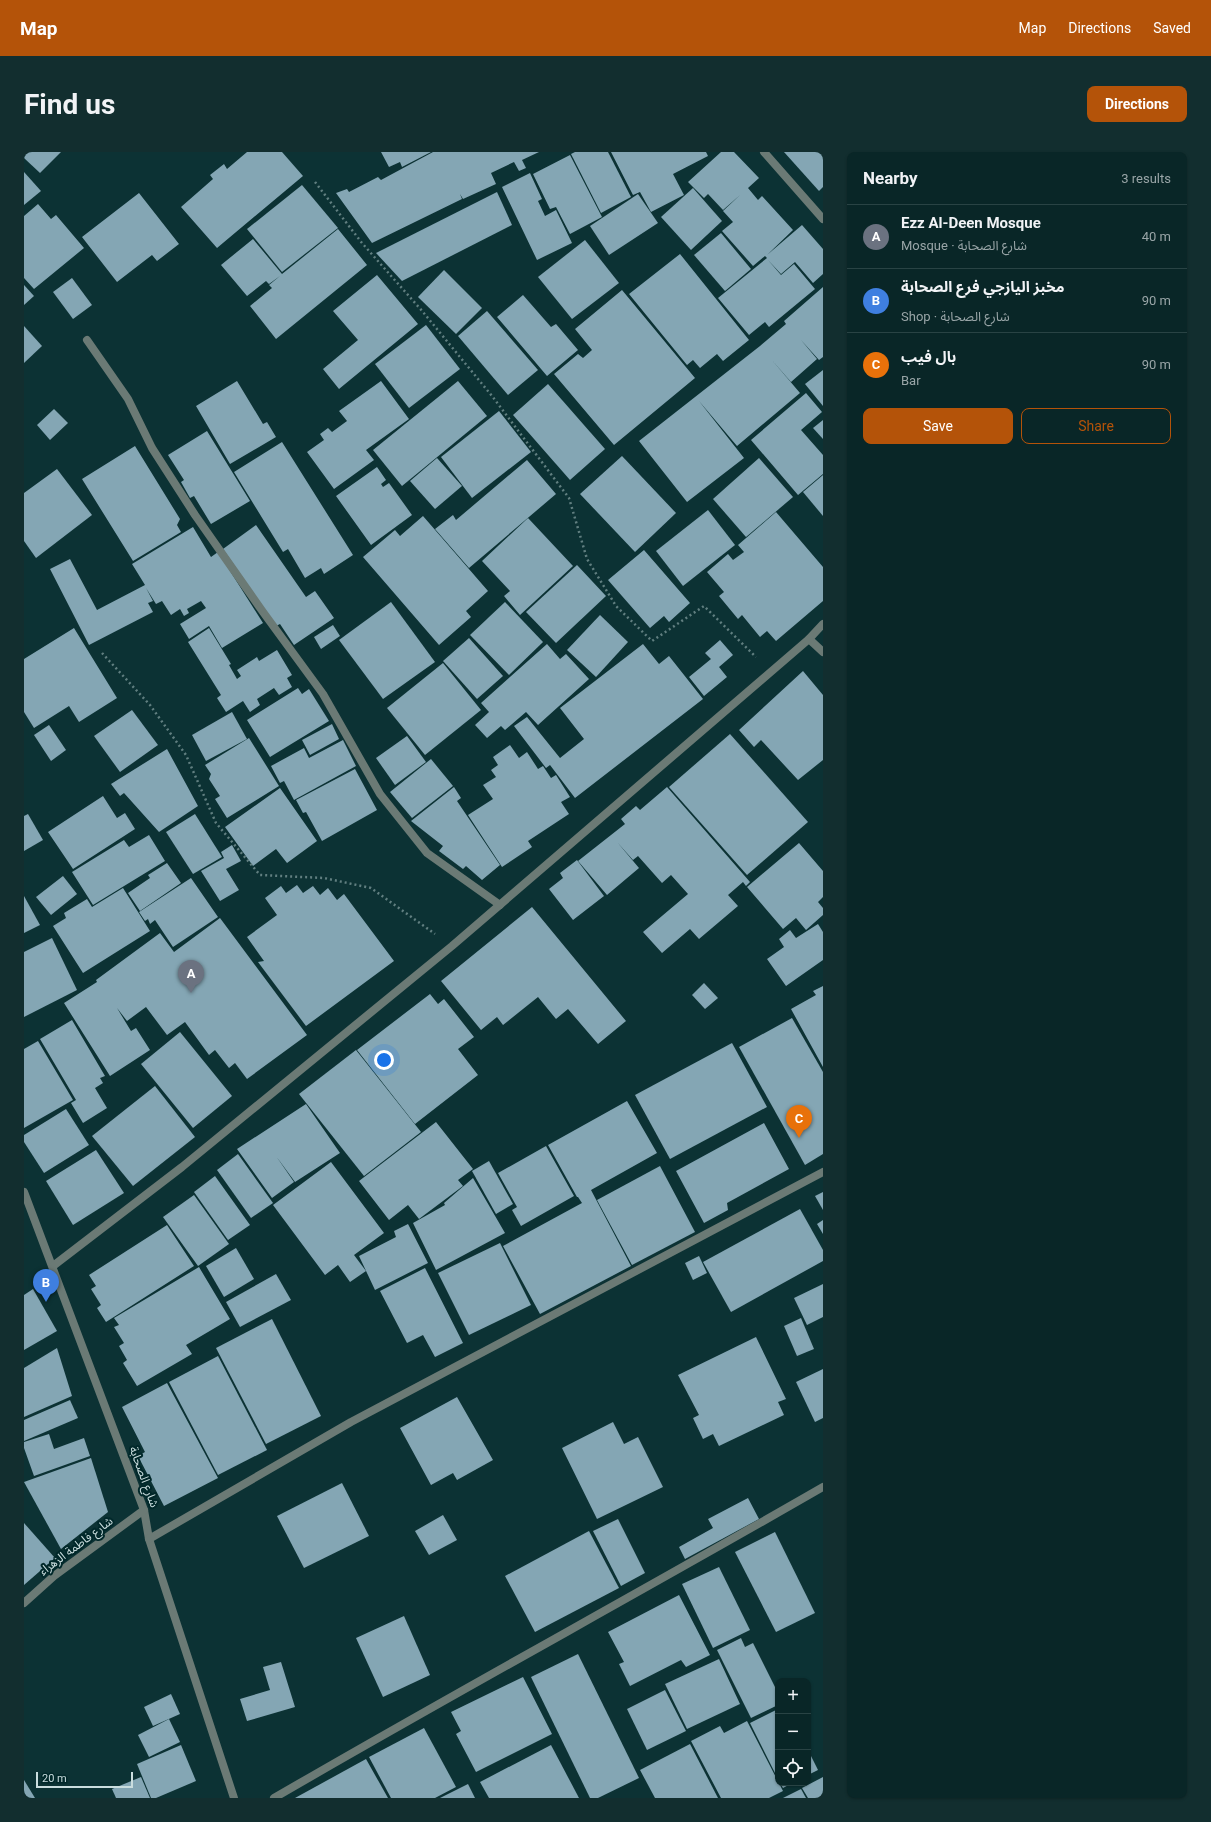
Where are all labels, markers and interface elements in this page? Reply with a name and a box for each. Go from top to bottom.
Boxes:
text: Map [20,17,58,40]
text: Map [1019,20,1046,36]
text: Directions [1068,20,1131,36]
text: Saved [1153,20,1191,36]
button: Directions [1087,86,1187,122]
text: Find us [24,88,115,121]
text: Nearby [863,168,918,188]
text: 3 results [1121,171,1171,186]
text: Ezz Al-Deen Mosque [901,214,1041,232]
text: A [872,229,880,244]
text: 40 m [1142,229,1171,244]
text: Mosque · شارع الصحابة [901,238,1027,253]
text: مخبز اليازجي فرع الصحابة [901,278,1065,296]
text: B [872,293,880,308]
text: 90 m [1142,293,1171,308]
text: Shop · شارع الصحابة [901,309,1010,324]
text: بال فيب [901,348,956,366]
text: C [872,357,880,372]
text: 90 m [1142,357,1171,372]
text: Bar [901,373,921,388]
button: Save [863,408,1013,444]
button: Share [1021,408,1171,444]
pin: A [178,960,204,993]
your location [374,1050,394,1070]
pin: C [786,1105,812,1138]
pin: B [33,1269,59,1302]
street label: شارع الصحابة [125,1445,162,1510]
street label: شارع فاطمة الزهراء [36,1514,117,1580]
map controls [775,1678,811,1786]
button: + [775,1678,811,1714]
button: − [775,1714,811,1750]
button: locate [775,1750,811,1786]
scale bar [36,1770,133,1789]
text: 20 m [42,1772,67,1785]

